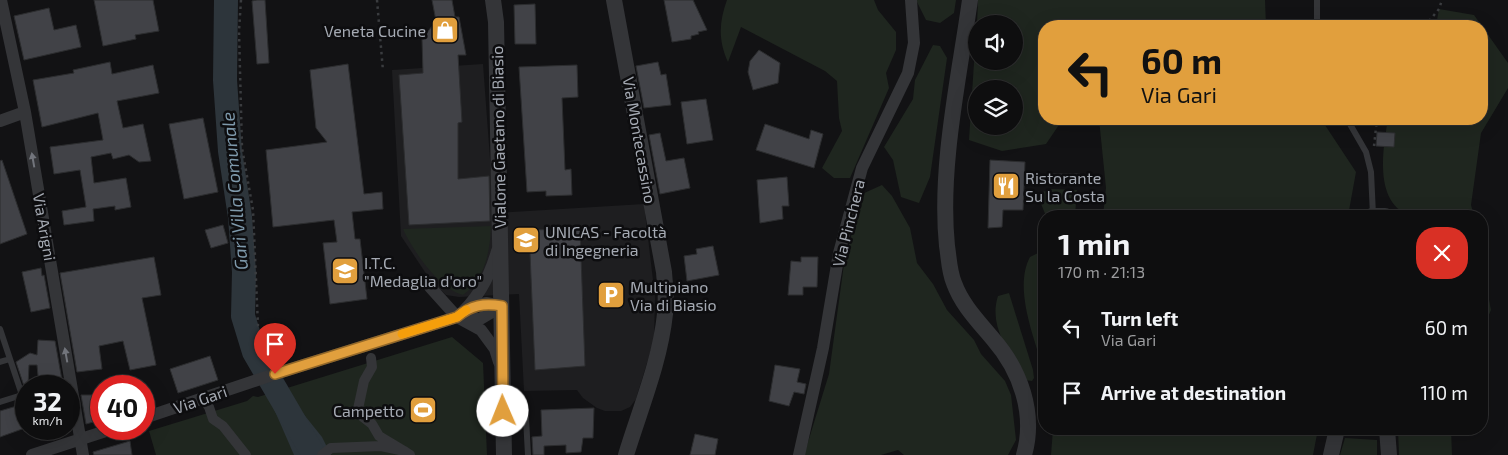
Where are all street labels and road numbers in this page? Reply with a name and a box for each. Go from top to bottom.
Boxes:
street label: Vialone Gaetano di Biasio [487,46,509,228]
street label: Via Montecassino [619,75,661,205]
street label: Via Pinchera [828,177,868,269]
street label: Via Arigni [30,192,60,262]
street label: Via Gari [171,381,229,417]

